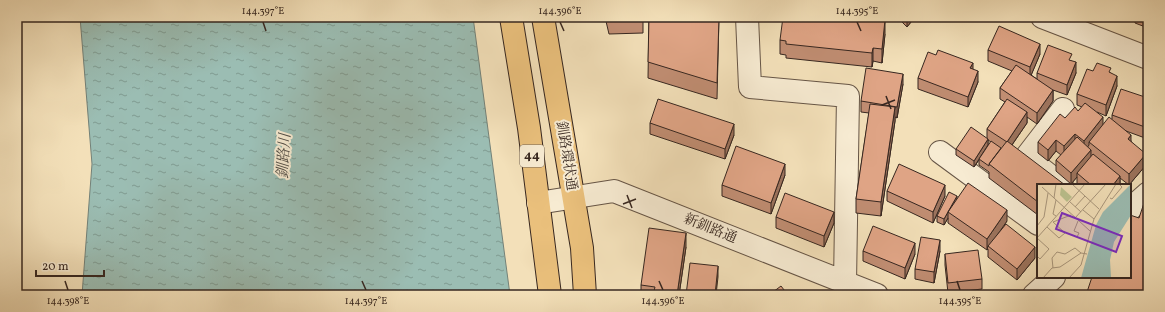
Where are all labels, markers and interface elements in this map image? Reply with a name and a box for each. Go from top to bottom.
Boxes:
text: 144.397°E [242,4,284,18]
text: 144.396°E [538,4,582,18]
text: 144.395°E [836,4,878,18]
street label: 釧路環状通 [551,120,581,192]
water label: 釧路川 [273,131,297,179]
road number: 44 [520,145,544,167]
inset map [1037,184,1131,278]
street label: 新釧路通 [680,210,740,248]
scale bar [36,252,104,278]
text: 20 m [42,259,69,275]
text: 144.398°E [47,294,89,308]
text: 144.397°E [345,294,387,308]
text: 144.396°E [641,294,685,308]
text: 144.395°E [939,294,981,308]

